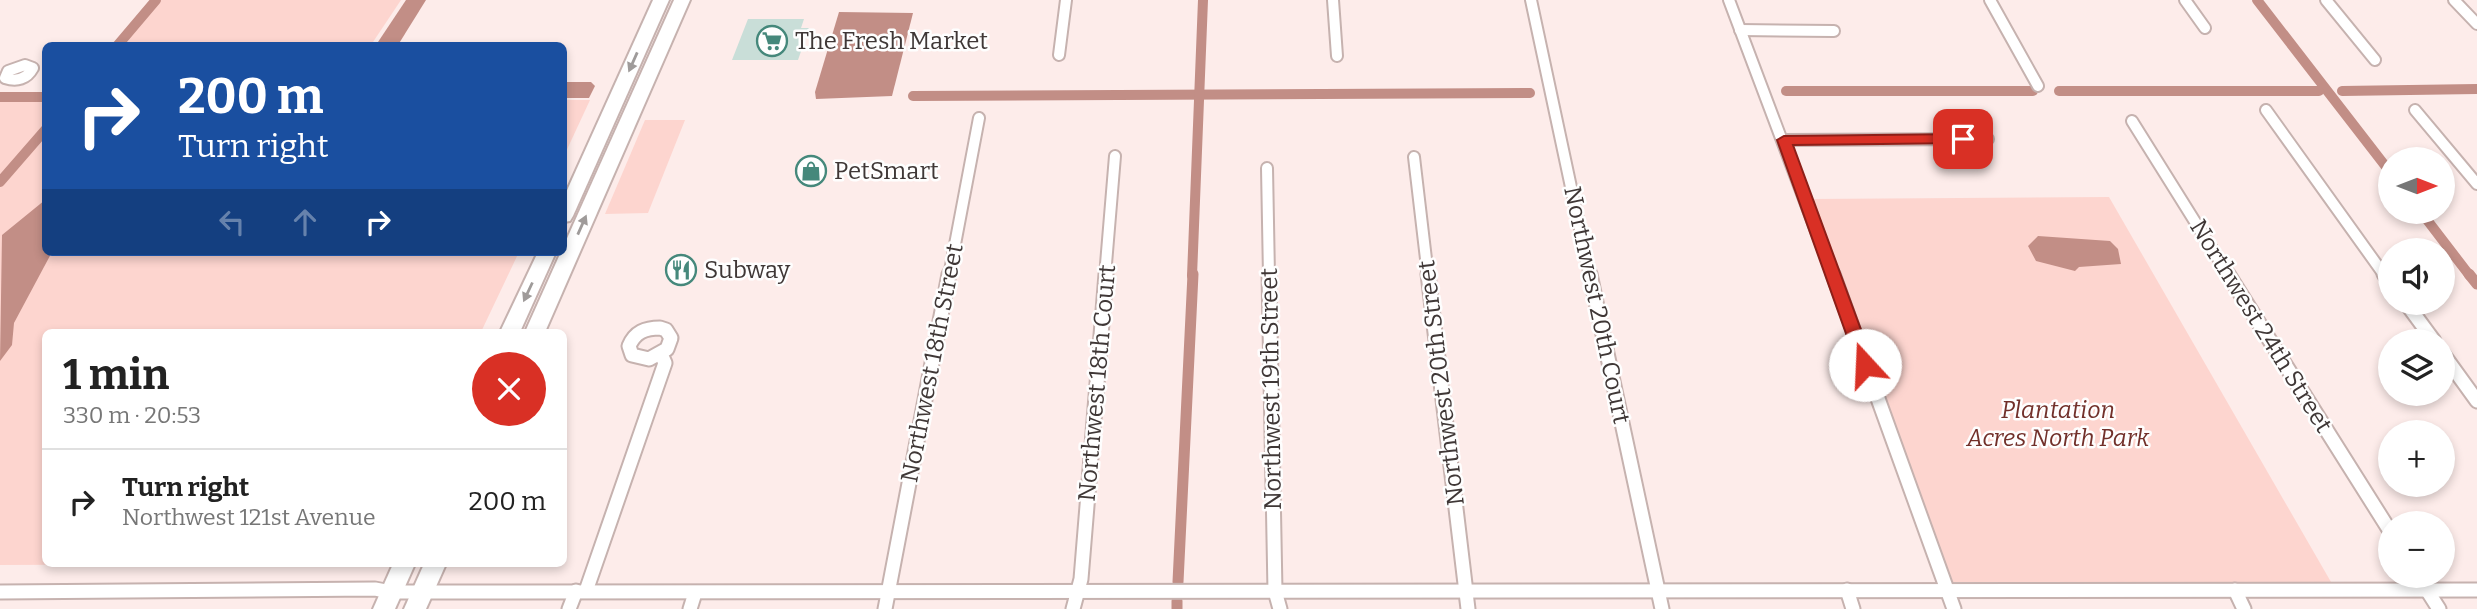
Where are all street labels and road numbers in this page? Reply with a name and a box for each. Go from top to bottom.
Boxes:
street label: Northwest 20th Court [1558,184,1636,427]
street label: Northwest 24th Street [2184,214,2338,438]
street label: Northwest 18th Street [895,241,969,485]
street label: Northwest 20th Street [1412,258,1470,507]
street label: Northwest 18th Court [1073,263,1121,503]
street label: Northwest 19th Street [1255,267,1287,510]

